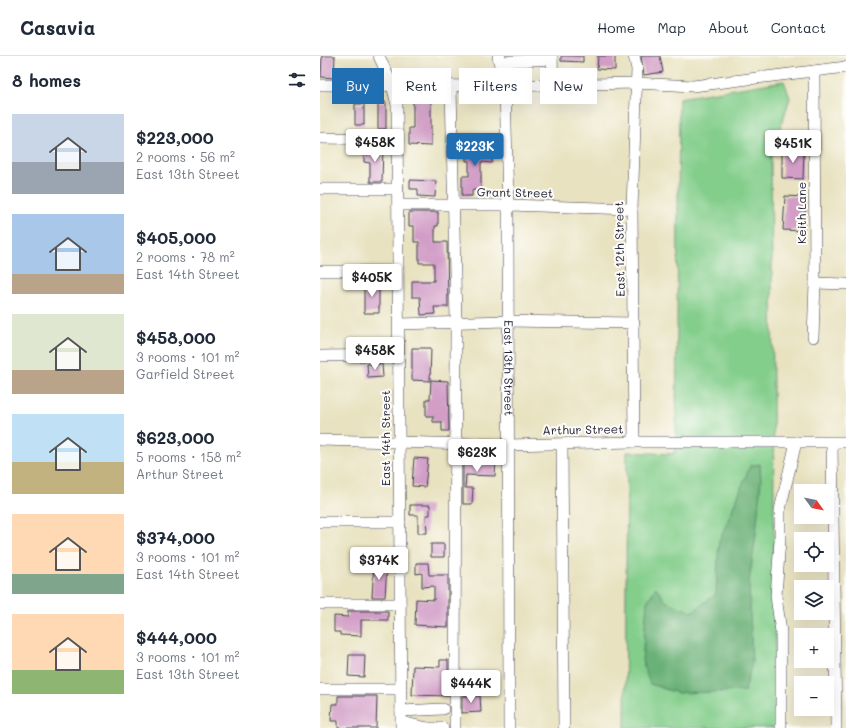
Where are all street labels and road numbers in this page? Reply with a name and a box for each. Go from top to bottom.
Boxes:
street label: Keith Lane [793,182,809,244]
street label: Grant Street [477,183,553,201]
street label: East 12th Street [610,201,628,297]
street label: East 13th Street [501,320,517,416]
street label: East 14th Street [377,390,393,486]
street label: Arthur Street [542,420,624,438]

